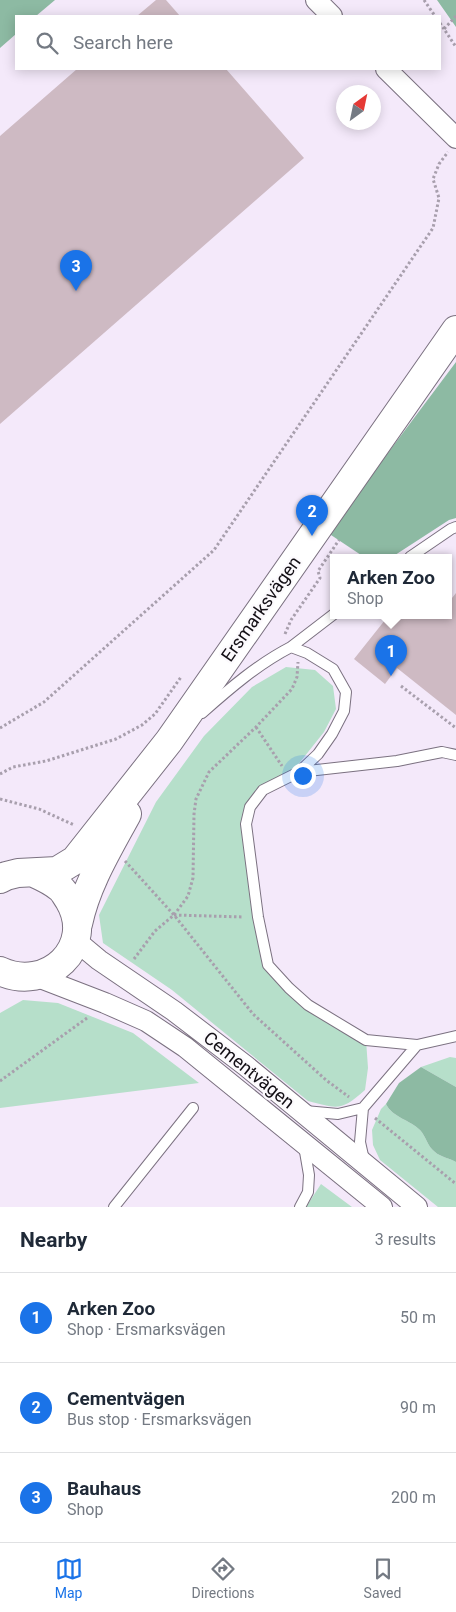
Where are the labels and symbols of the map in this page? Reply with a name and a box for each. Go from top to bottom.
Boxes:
north arrow [336,85,381,130]
pin: 3 [60,250,92,291]
pin: 2 [296,495,328,536]
street label: Ersmarksvägen [217,552,305,665]
pin: 1 [375,635,407,676]
your location [290,763,316,789]
street label: Cementvägen [200,1027,299,1113]

